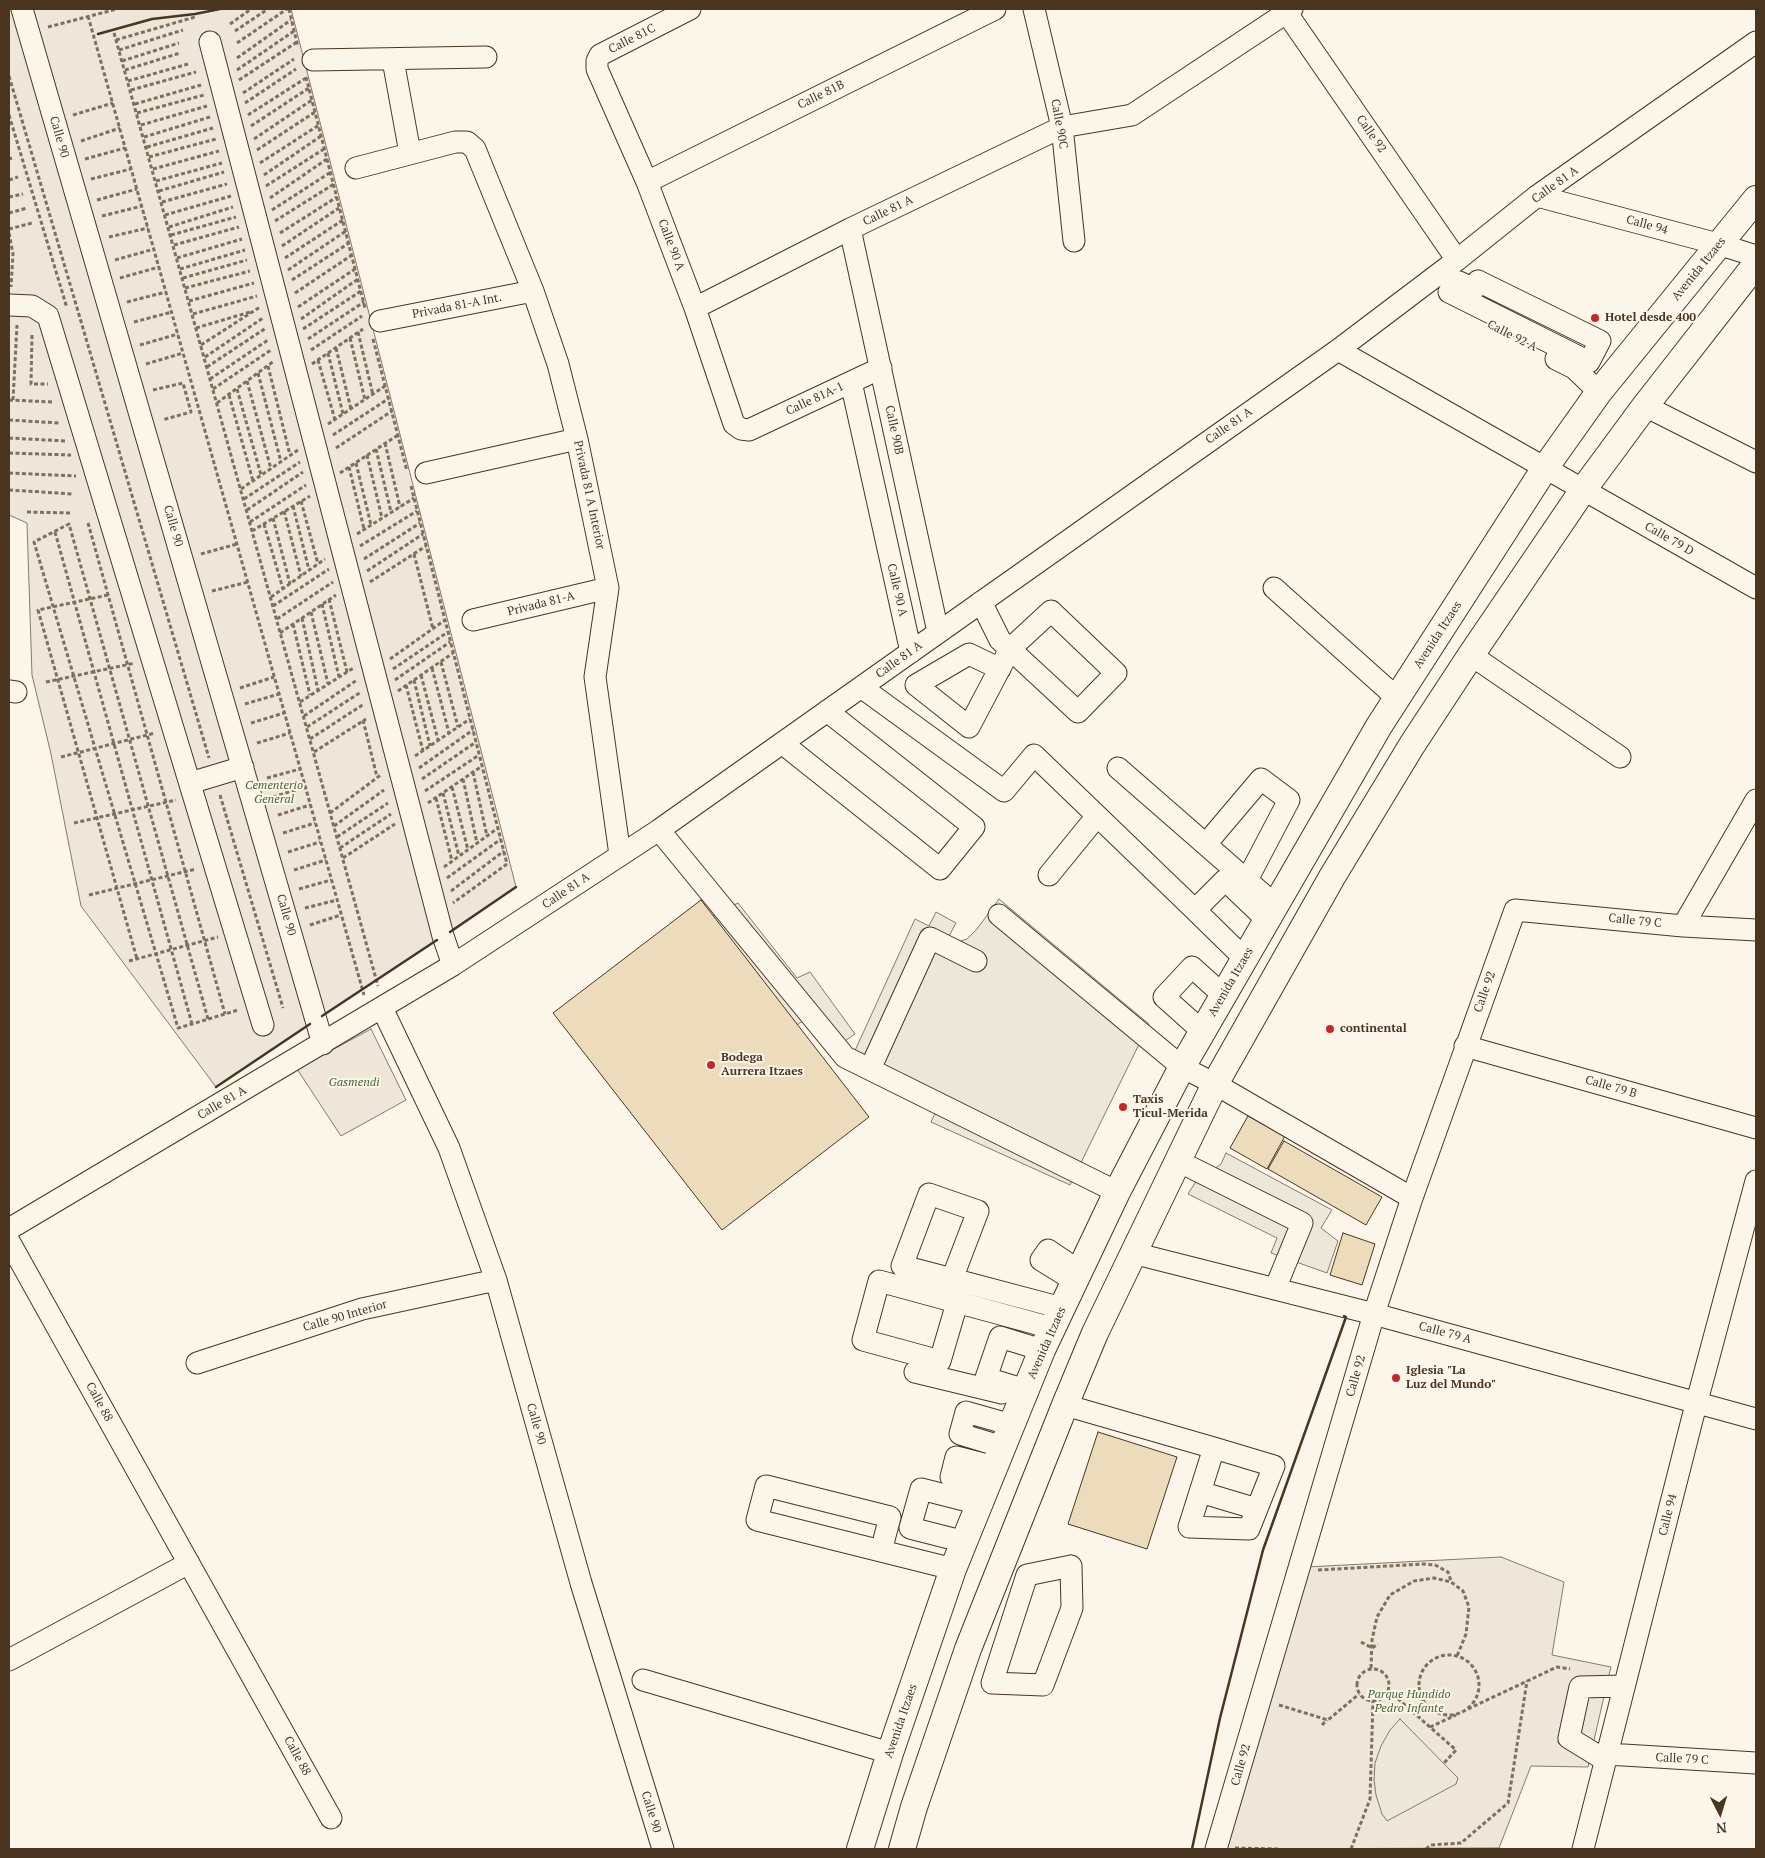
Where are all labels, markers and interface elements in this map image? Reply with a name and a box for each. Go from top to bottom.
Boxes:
street label: Calle 81C [606,21,658,57]
street label: Calle 81B [795,78,847,112]
street label: Calle 90C [1048,98,1070,150]
street label: Calle 92 [1353,112,1389,156]
street label: Calle 90 [46,114,72,160]
street label: Calle 81 A [1529,163,1581,207]
street label: Calle 81 A [861,193,915,229]
street label: Calle 94 [1624,213,1670,237]
street label: Calle 90 A [655,217,687,273]
street label: Avenida Itzaes [1669,234,1729,304]
street label: Privada 81-A Int. [411,290,503,322]
place label: Hotel desde 400 [1605,311,1696,325]
marker: Hotel desde 400 [1589,312,1601,324]
street label: Calle 92 A [1485,317,1539,355]
street label: Calle 81A-1 [784,379,846,419]
street label: Calle 90B [882,404,906,456]
street label: Calle 81 A [1203,405,1255,447]
street label: Privada 81 A Interior [570,439,608,551]
street label: Calle 90 [160,503,186,549]
street label: Calle 79 D [1642,519,1696,559]
street label: Calle 90 A [884,562,910,618]
street label: Privada 81-A [506,589,576,619]
street label: Avenida Itzaes [1411,599,1465,671]
street label: Calle 81 A [873,638,925,682]
park label: Cementerio General [245,779,303,807]
street label: Calle 81 A [540,870,592,912]
street label: Calle 90 [273,892,299,938]
street label: Calle 79 C [1608,911,1662,931]
street label: Avenida Itzaes [1205,945,1257,1019]
street label: Calle 92 [1471,969,1499,1015]
place label: continental [1340,1022,1407,1036]
marker: continental [1324,1023,1336,1035]
place label: Bodega Aurrera Itzaes [721,1051,803,1079]
marker: Bodega Aurrera Itzaes [705,1059,717,1071]
street label: Calle 79 B [1584,1073,1638,1101]
park label: Gasmendi [329,1076,379,1090]
street label: Calle 81 A [195,1083,249,1123]
place label: Taxis Ticul-Merida [1133,1093,1208,1121]
marker: Taxis Ticul-Merida [1117,1101,1129,1113]
street label: Calle 90 Interior [301,1297,389,1335]
street label: Avenida Itzaes [1025,1305,1069,1381]
street label: Calle 79 A [1417,1319,1473,1347]
street label: Calle 92 [1343,1353,1369,1399]
place label: Iglesia "La Luz del Mundo" [1406,1364,1496,1392]
marker: Iglesia "La Luz del Mundo" [1390,1372,1402,1384]
street label: Calle 88 [82,1380,116,1424]
street label: Calle 90 [523,1401,549,1447]
street label: Calle 94 [1656,1493,1680,1537]
street label: Avenida Itzaes [882,1682,920,1760]
park label: Parque Hundido Pedro Infante [1368,1688,1450,1716]
street label: Calle 88 [280,1734,314,1778]
street label: Calle 92 [1228,1742,1254,1788]
street label: Calle 79 C [1655,1750,1709,1768]
north arrow [1695,1788,1745,1838]
street label: Calle 90 [638,1789,664,1835]
text: N [1715,1819,1727,1838]

